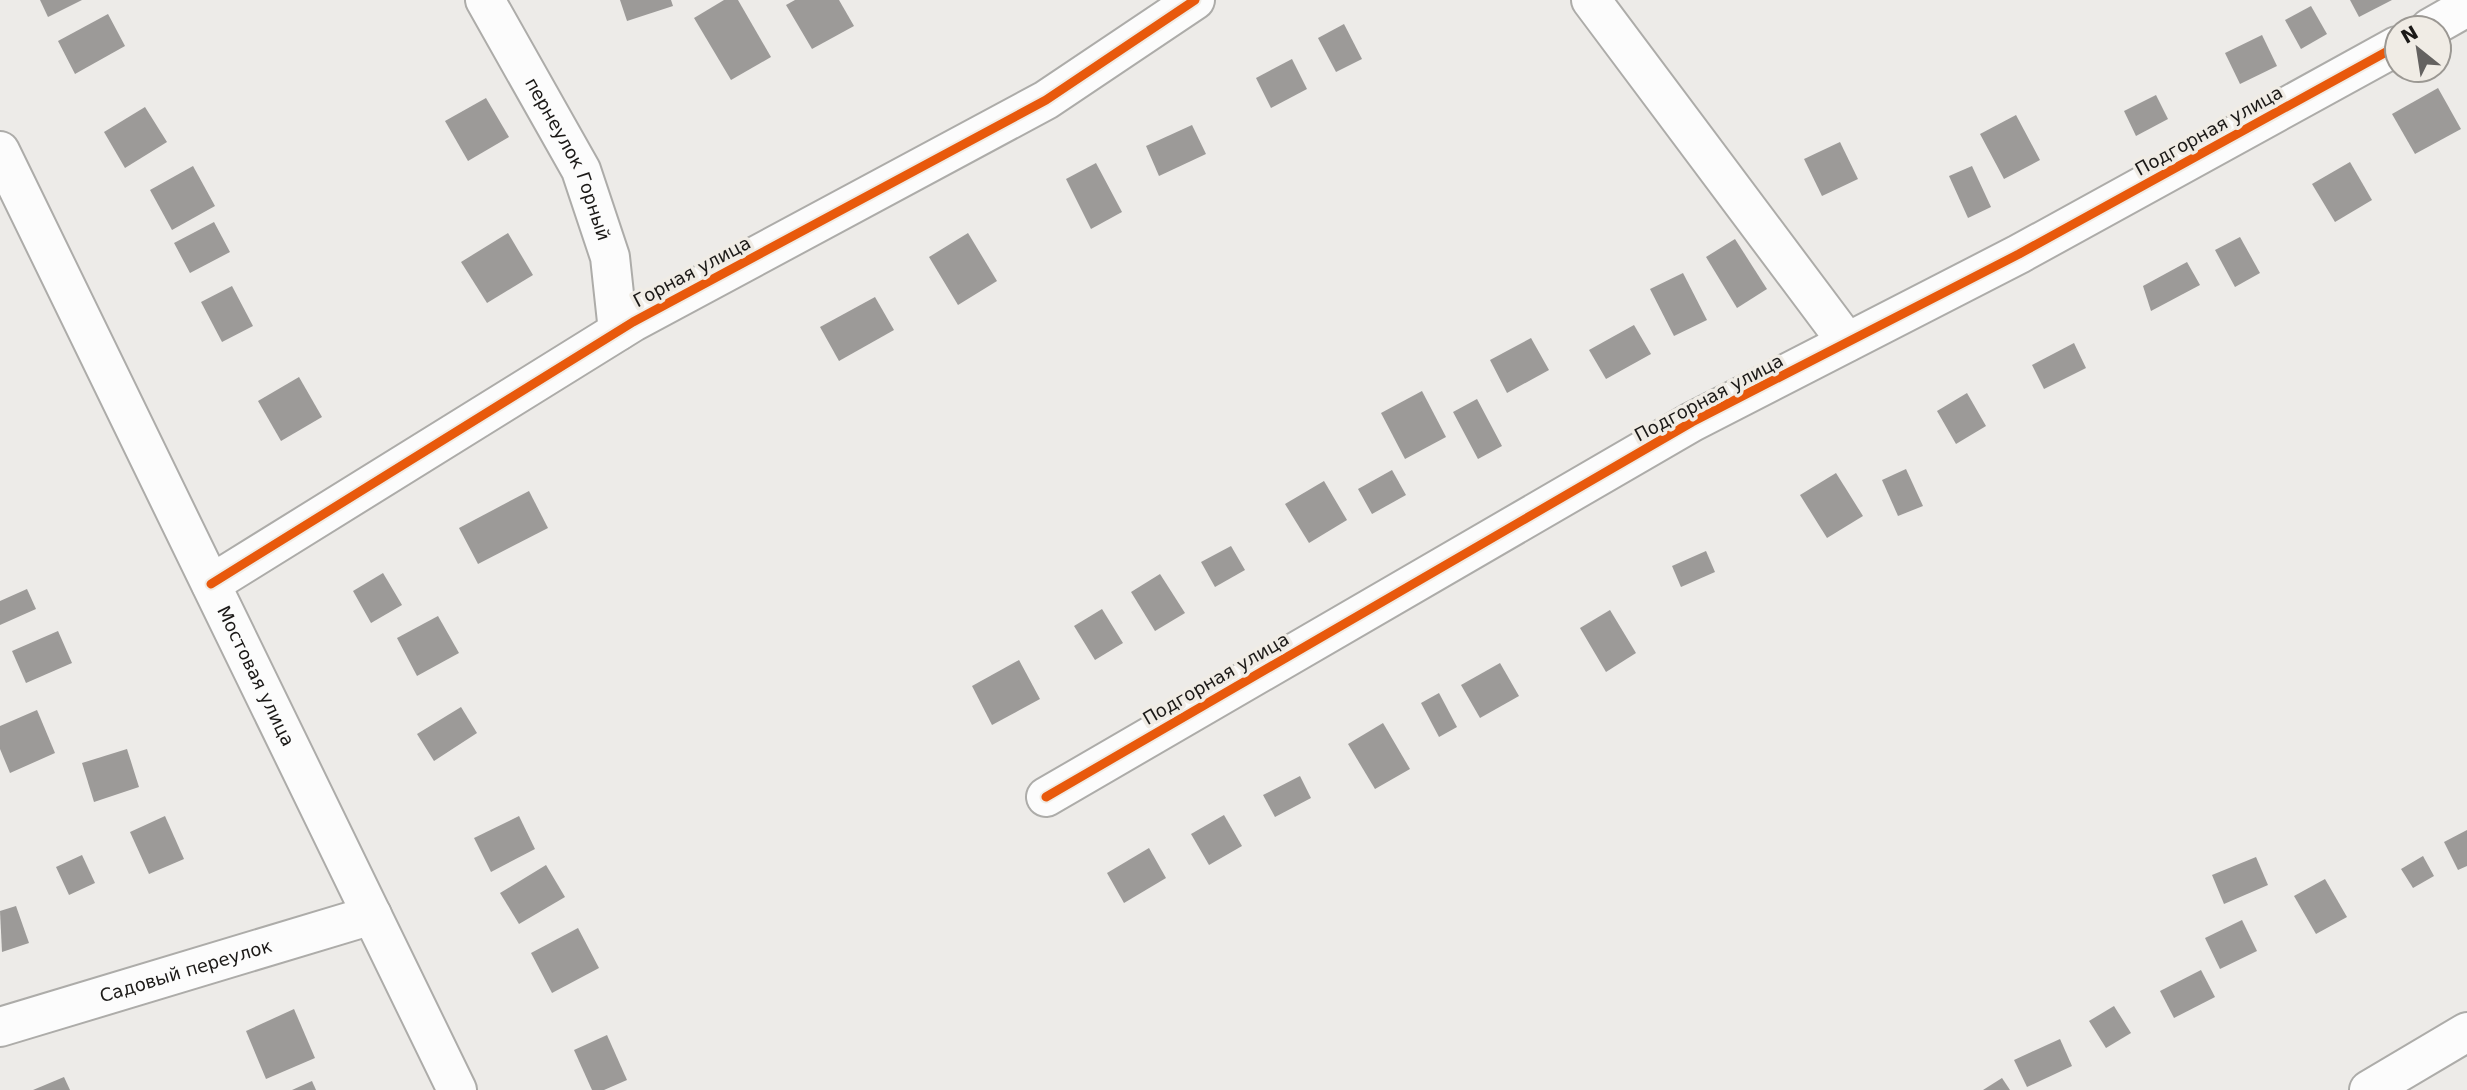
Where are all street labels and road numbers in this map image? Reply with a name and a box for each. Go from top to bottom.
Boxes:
street label: пернеулок Горный [521,74,615,243]
street label: Подгорная улица [2131,81,2286,180]
street label: Горная улица [629,232,754,311]
street label: Подгорная улица [1631,349,1787,446]
street label: Мостовая улица [213,602,299,749]
street label: Подгорная улица [1139,628,1293,729]
street label: Садовый переулок [97,935,274,1006]

